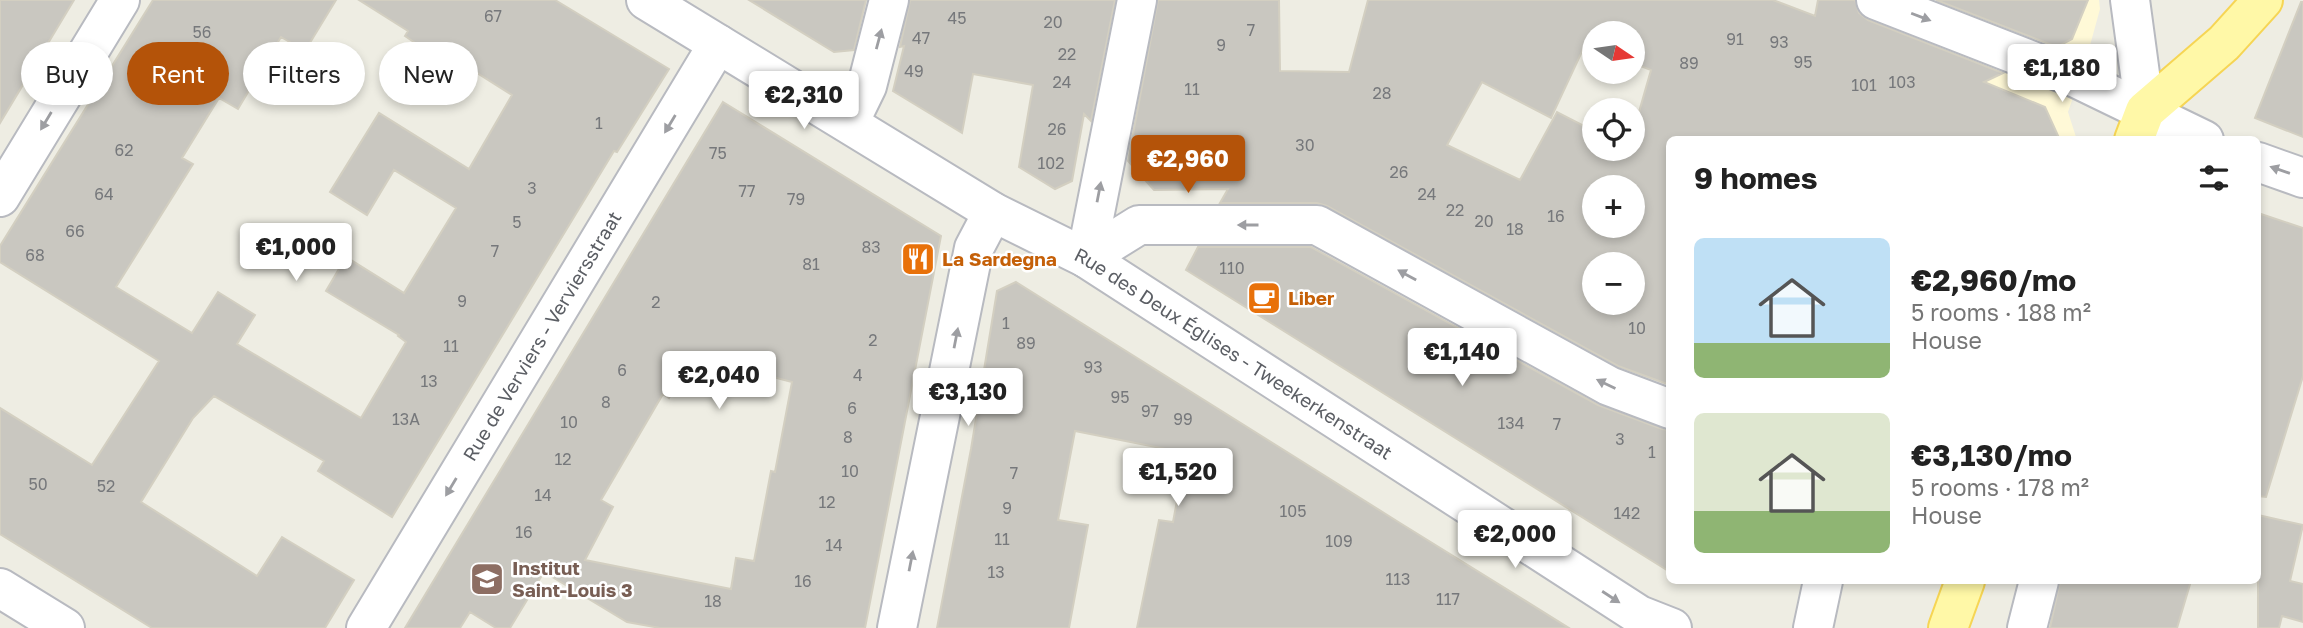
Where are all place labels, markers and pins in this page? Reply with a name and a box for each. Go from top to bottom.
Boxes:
pin: €1,180 [2005,44,2119,104]
pin: €2,310 [747,72,861,131]
pin: €2,960 [1131,136,1245,195]
pin: €1,000 [239,224,353,283]
restaurant icon: La Sardegna [899,240,937,278]
place label: La Sardegna [942,247,1057,270]
cafe icon: Liber [1245,279,1283,317]
place label: Liber [1288,286,1335,309]
pin: €1,140 [1405,328,1519,388]
pin: €2,040 [662,352,776,411]
pin: €3,130 [911,368,1025,428]
pin: €1,520 [1121,448,1235,508]
pin: €2,000 [1458,510,1572,570]
place label: Institut Saint-Louis 3 [512,556,633,601]
school or university icon: Institut Saint-Louis 3 [468,560,506,598]

